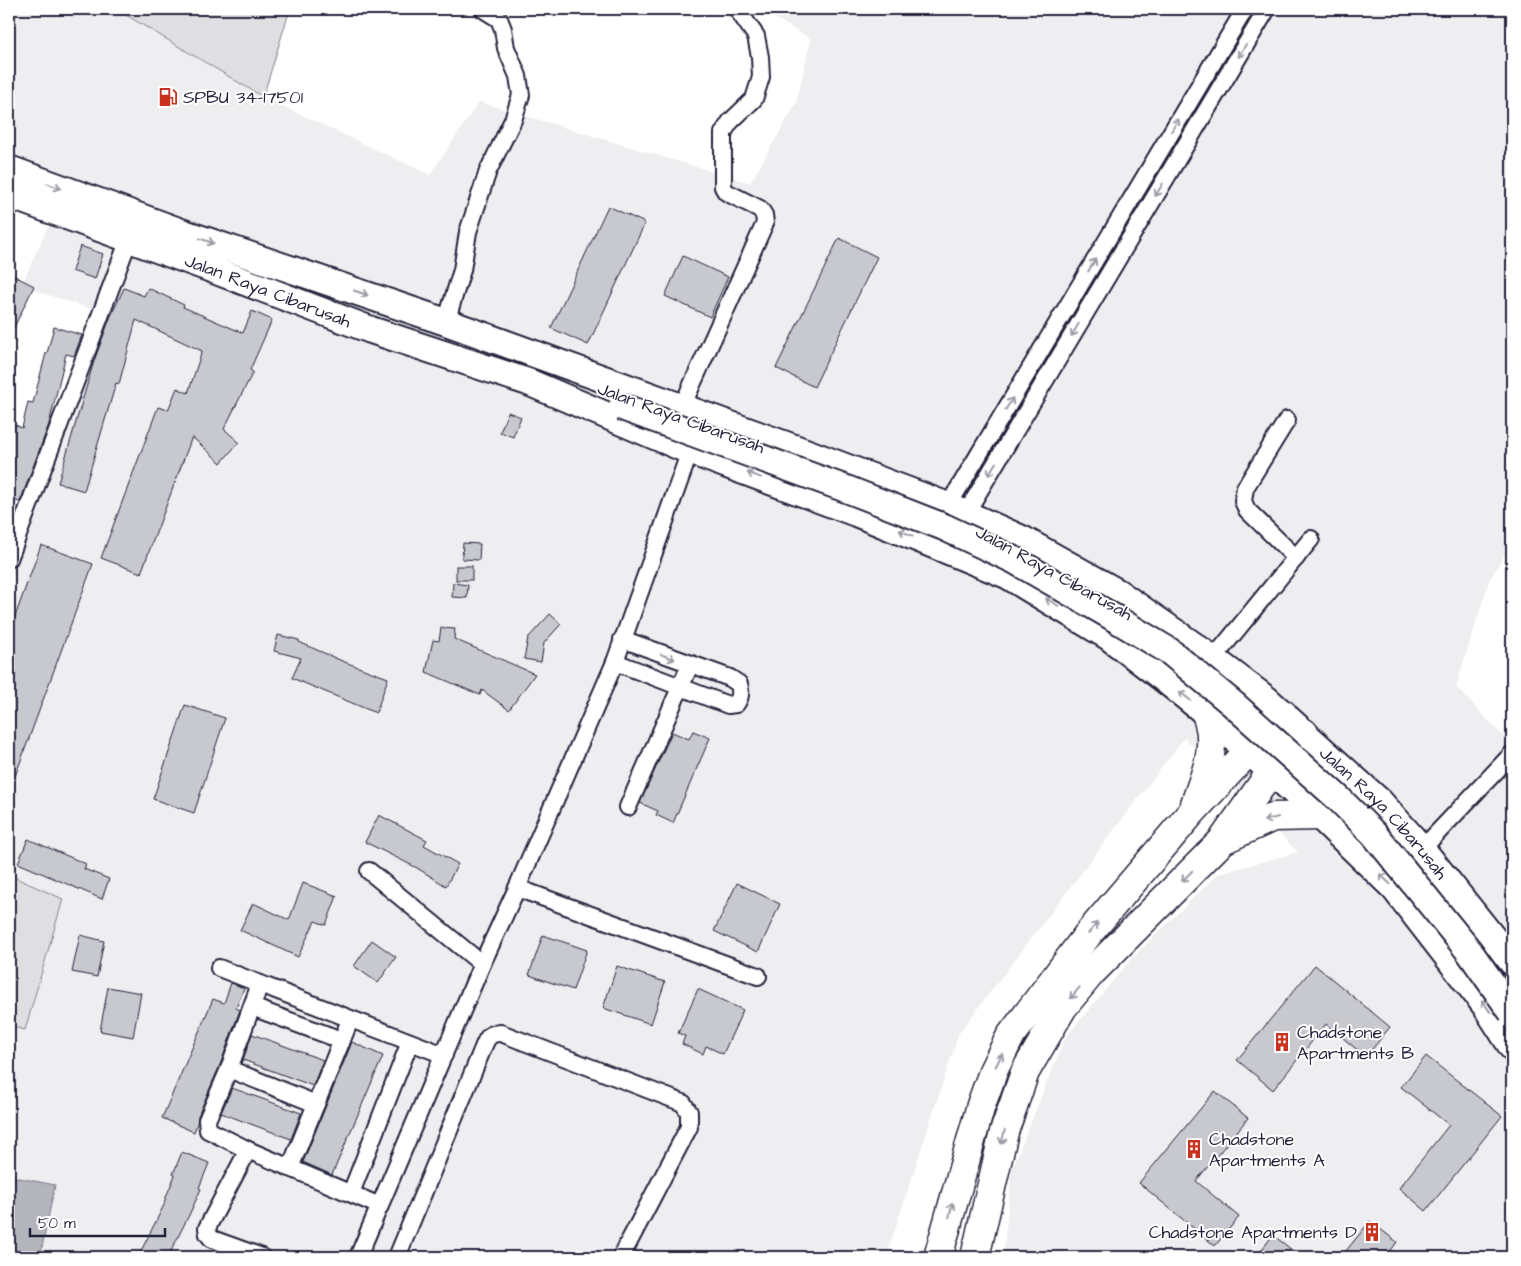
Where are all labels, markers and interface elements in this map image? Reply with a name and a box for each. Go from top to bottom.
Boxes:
one-way arrow [1236,43,1246,57]
place label: SPBU 34-17501 [183,85,303,110]
fuel station icon: SPBU 34-17501 [157,86,179,108]
one-way arrow [1171,119,1181,133]
one-way arrow [46,182,61,191]
one-way arrow [1153,183,1163,197]
one-way arrow [199,237,214,246]
street label: Jalan Raya Cibarusah [181,248,355,334]
one-way arrow [1087,258,1097,272]
one-way arrow [353,289,368,298]
one-way arrow [1070,322,1080,336]
street label: Jalan Raya Cibarusah [594,376,768,461]
one-way arrow [1004,397,1014,411]
one-way arrow [987,462,997,476]
one-way arrow [747,470,762,479]
street label: Jalan Raya Cibarusah [970,519,1137,628]
one-way arrow [898,528,913,537]
one-way arrow [1046,597,1060,607]
one-way arrow [660,652,675,662]
one-way arrow [1179,690,1192,701]
street label: Jalan Raya Cibarusah [1314,741,1454,885]
one-way arrow [1264,815,1280,824]
one-way arrow [1181,869,1193,882]
one-way arrow [1378,873,1391,885]
one-way arrow [1088,922,1099,935]
one-way arrow [1069,986,1080,999]
one-way arrow [1480,1000,1491,1013]
place label: Chadstone Apartments B [1297,1020,1414,1066]
building icon: Chadstone Apartments B [1271,1031,1293,1053]
one-way arrow [994,1052,1004,1067]
place label: Chadstone Apartments A [1209,1127,1325,1173]
one-way arrow [998,1129,1007,1145]
building icon: Chadstone Apartments A [1183,1138,1205,1160]
one-way arrow [947,1203,956,1219]
scale bar [30,1206,165,1238]
text: 50 m [38,1213,76,1234]
place label: Chadstone Apartments D [1149,1220,1357,1245]
building icon: Chadstone Apartments D [1361,1221,1383,1243]

